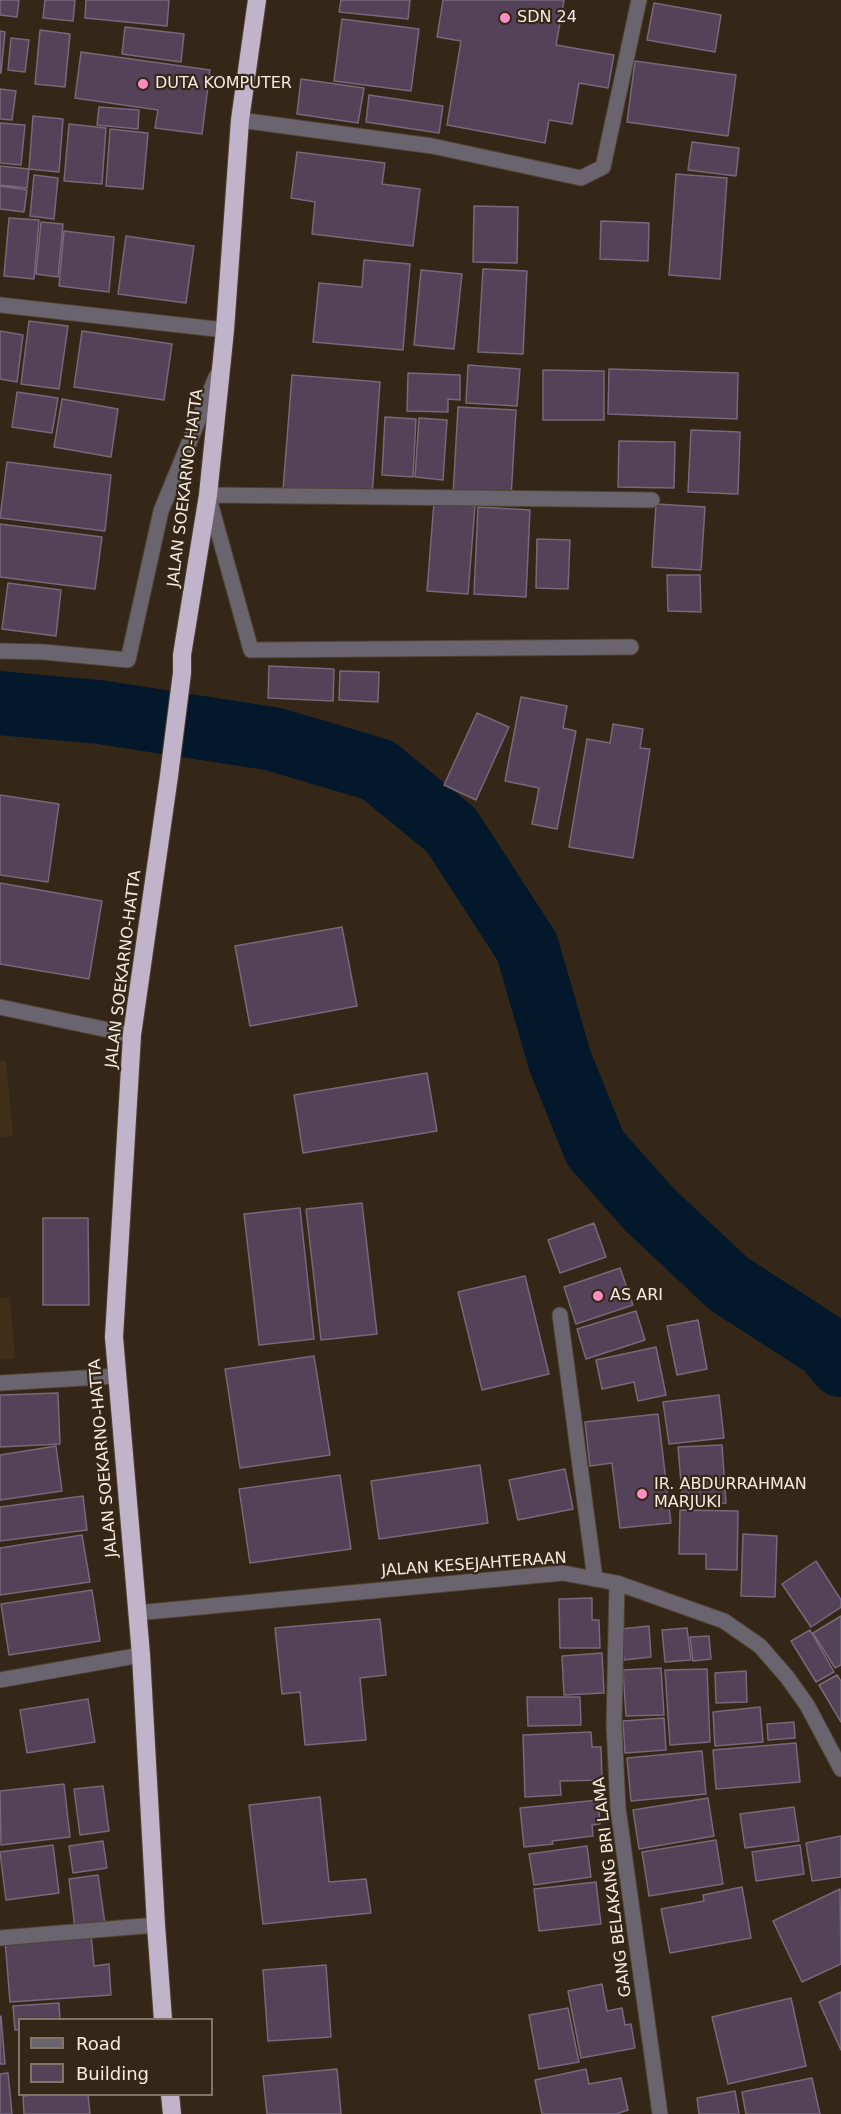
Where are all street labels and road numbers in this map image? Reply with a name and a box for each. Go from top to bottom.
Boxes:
street label: JALAN SOEKARNO-HATTA [164,388,208,588]
street label: JALAN SOEKARNO-HATTA [102,869,146,1069]
street label: JALAN SOEKARNO-HATTA [86,1358,122,1558]
street label: JALAN KESEJAHTERAAN [381,1549,567,1581]
street label: GANG BELAKANG BRI LAMA [590,1776,636,1998]

